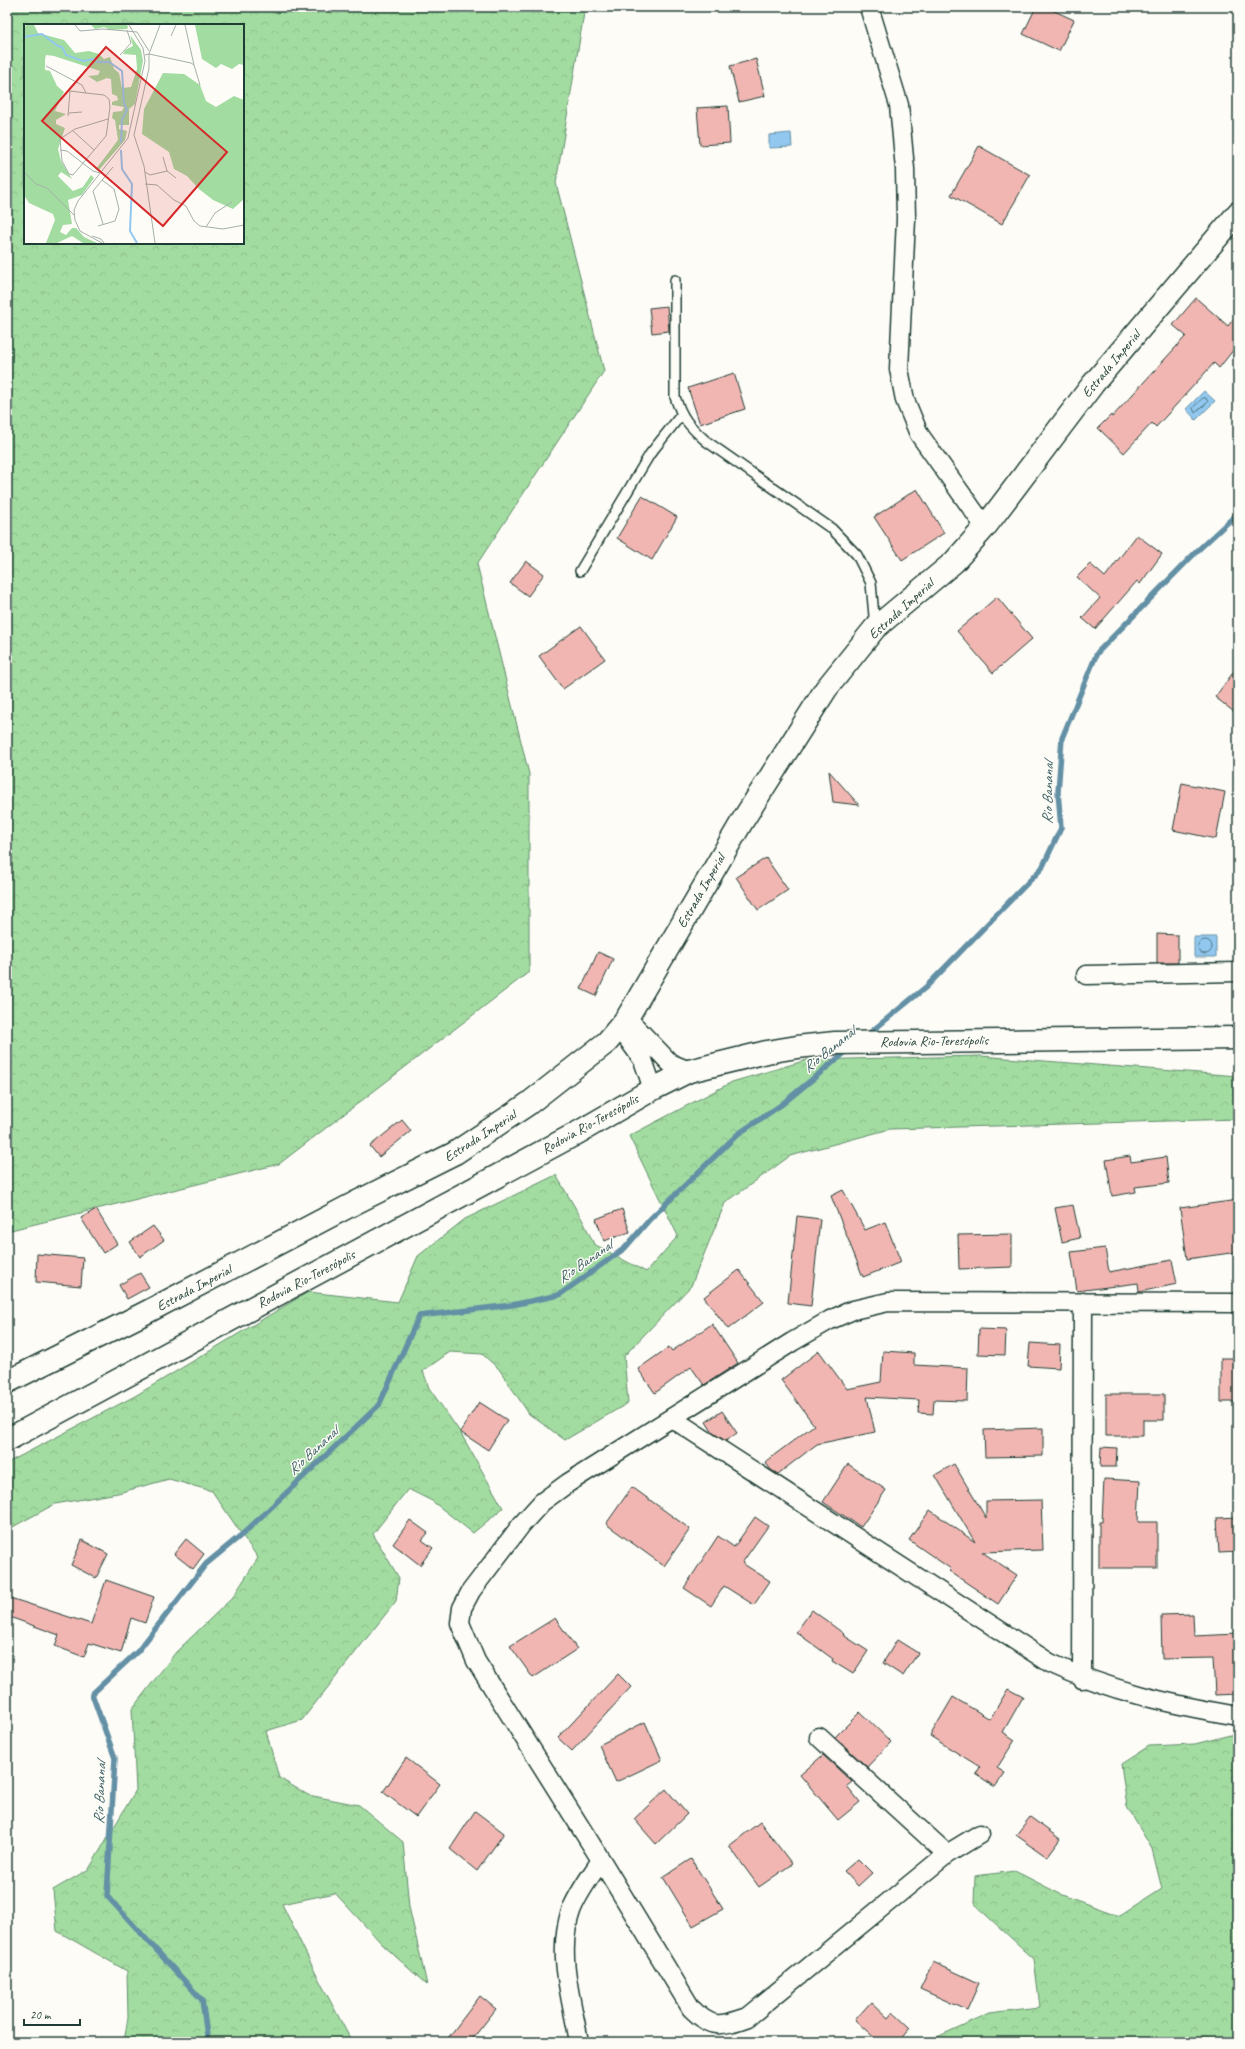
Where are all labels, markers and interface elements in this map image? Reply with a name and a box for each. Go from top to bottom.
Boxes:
inset map [24,24,244,244]
street label: Estrada Imperial [1078,325,1146,401]
street label: Estrada Imperial [865,573,939,643]
water label: Rio Bananal [1038,756,1058,824]
street label: Estrada Imperial [673,849,730,931]
water label: Rio Bananal [799,1020,863,1077]
street label: Rodovia Rio-Teresópolis [880,1032,989,1050]
street label: Rodovia Rio-Teresópolis [539,1090,642,1158]
street label: Estrada Imperial [441,1105,521,1166]
water label: Rio Bananal [554,1233,620,1288]
street label: Rodovia Rio-Teresópolis [254,1246,359,1312]
street label: Estrada Imperial [154,1260,237,1315]
water label: Rio Bananal [284,1419,346,1479]
water label: Rio Bananal [89,1756,111,1824]
scale bar [24,2001,80,2027]
text: 20 m [30,2007,52,2023]

